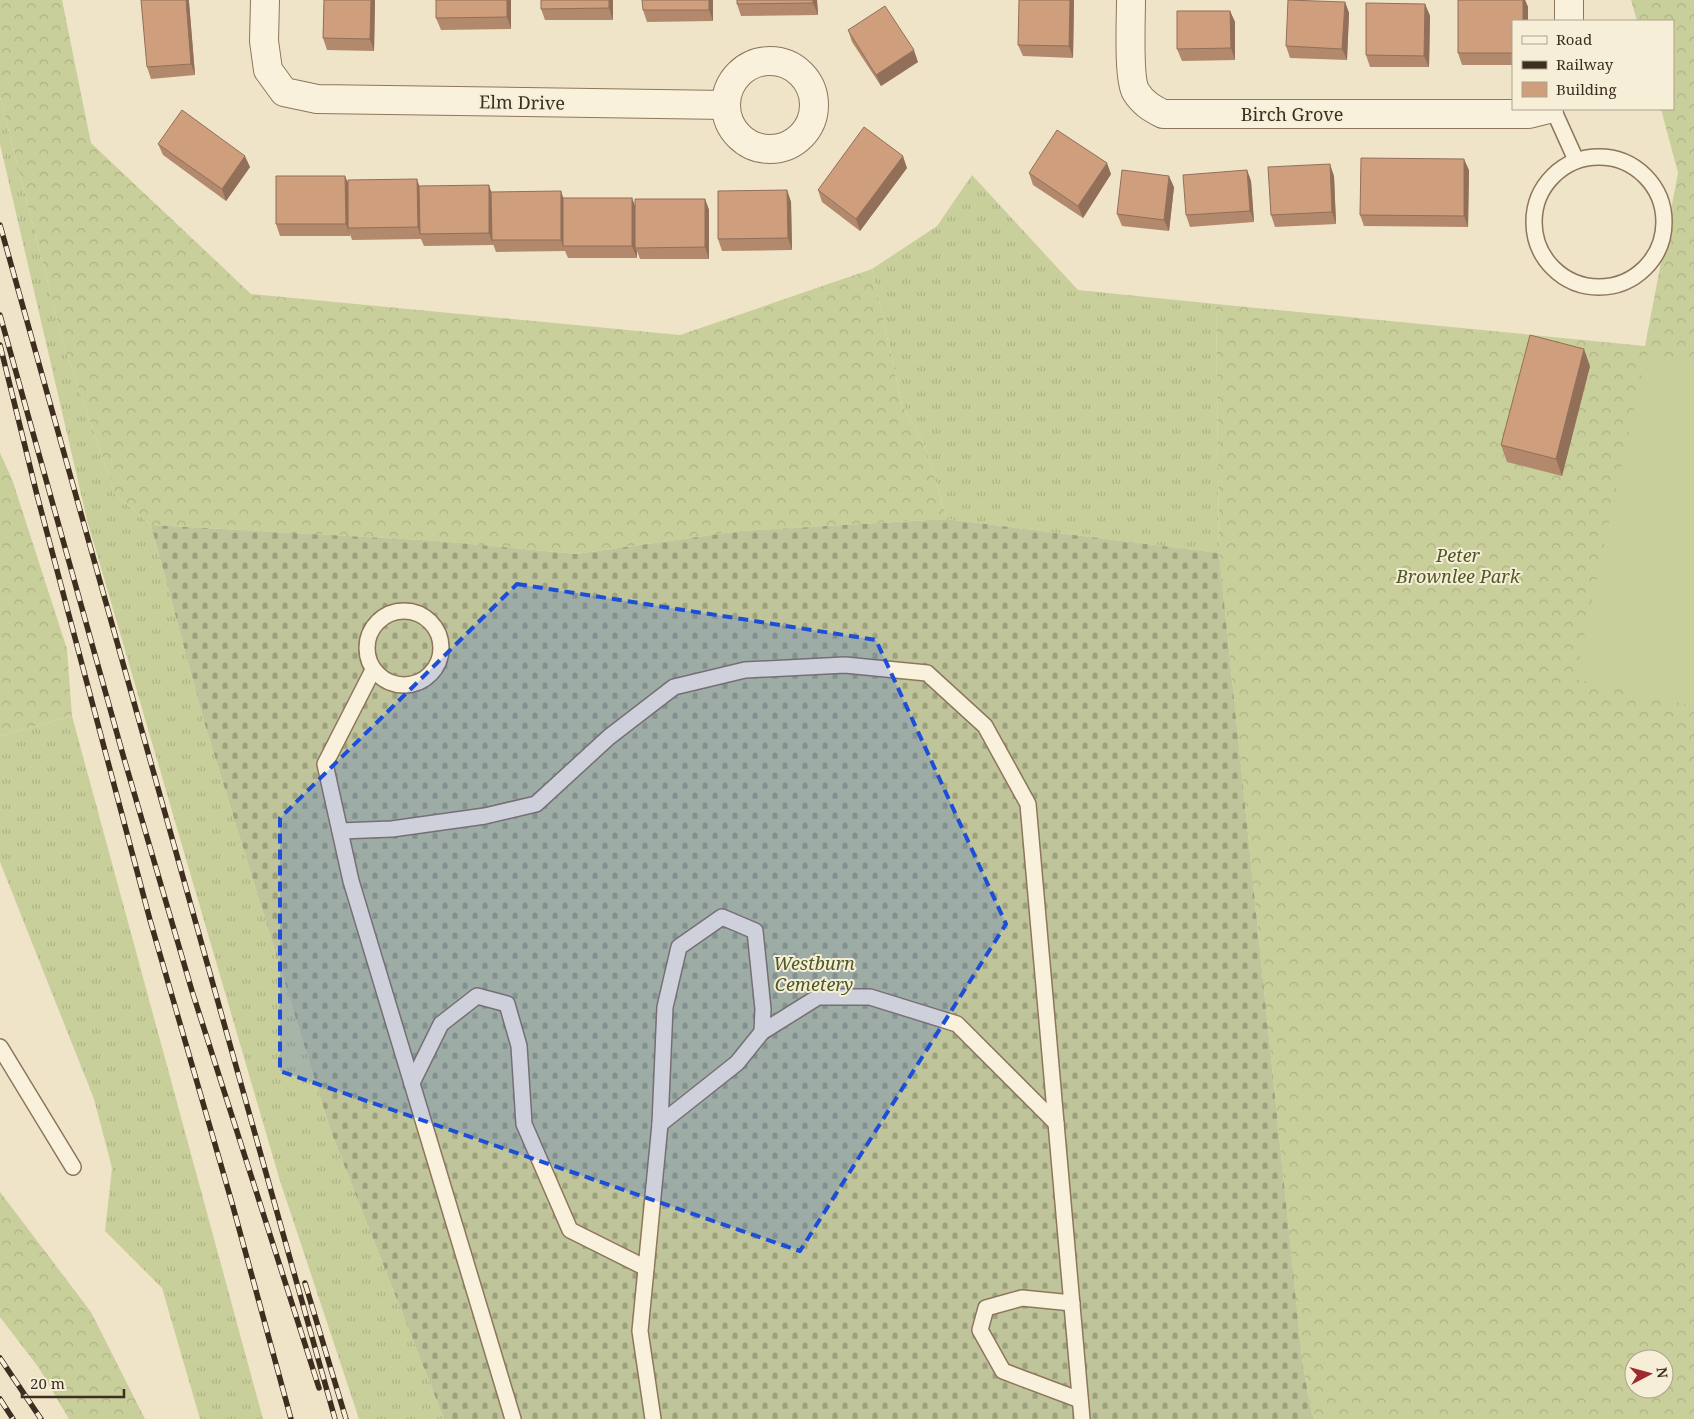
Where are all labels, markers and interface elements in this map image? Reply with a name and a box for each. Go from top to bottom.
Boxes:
legend [1512,20,1674,110]
text: Road [1556,29,1592,49]
text: Railway [1556,54,1614,74]
text: Building [1556,79,1617,99]
street label: Elm Drive [479,89,565,115]
street label: Birch Grove [1241,102,1343,126]
park label: Peter Brownlee Park [1395,543,1521,588]
park label: Westburn Cemetery [773,951,855,996]
north arrow [1624,1349,1674,1399]
scale bar [22,1366,125,1398]
text: N [1652,1366,1672,1379]
text: 20 m [30,1373,65,1393]

